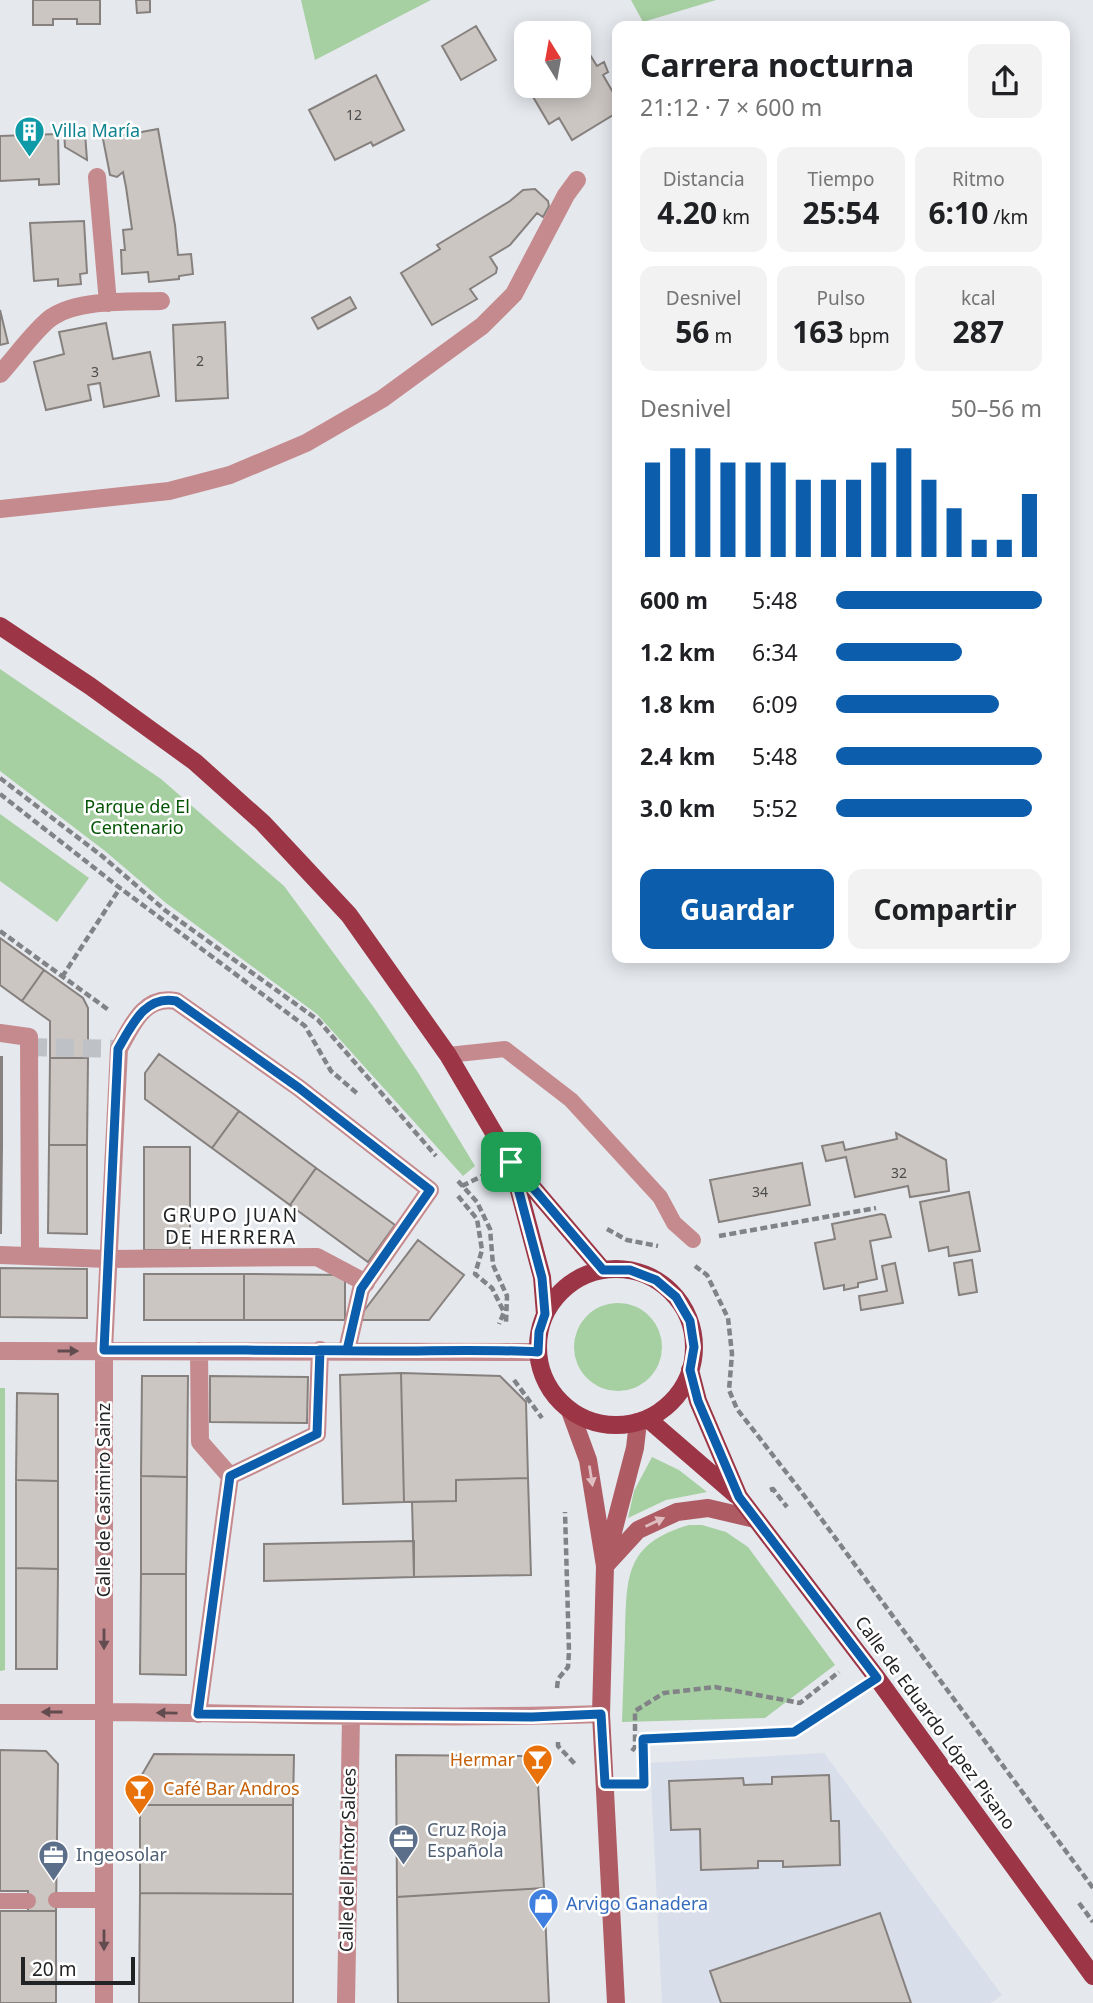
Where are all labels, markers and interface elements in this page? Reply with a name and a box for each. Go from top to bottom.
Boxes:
north arrow [514,21,592,98]
map controls [514,21,591,98]
text: Carrera nocturna [640,43,914,86]
button: share [968,44,1042,118]
text: 21:12 · 7 × 600 m [640,91,822,123]
house number: 12 [346,105,362,124]
building icon: Villa María [12,114,46,158]
place label: Villa María [52,118,140,142]
text: Distancia [663,166,745,192]
text: Tiempo [807,166,875,192]
text: Ritmo [952,166,1005,192]
text: 4.20 [657,192,717,233]
text: 25:54 [802,192,880,233]
text: 6:10 [928,192,988,233]
text: km [717,204,750,230]
text: /km [988,204,1028,230]
text: Desnivel [666,285,741,311]
text: Pulso [817,285,865,311]
text: kcal [961,285,996,311]
text: 56 [675,311,709,352]
text: 163 [792,311,844,352]
text: 287 [953,311,1004,352]
text: m [709,323,732,349]
text: bpm [844,323,890,349]
house number: 2 [196,351,204,370]
house number: 3 [91,362,99,381]
text: Desnivel [640,392,732,424]
text: 50–56 m [950,392,1042,424]
text: 600 m [640,584,708,616]
text: 5:48 [752,584,798,616]
text: 1.2 km [640,636,715,668]
text: 6:34 [752,636,798,668]
text: 1.8 km [640,688,715,720]
text: 6:09 [752,688,798,720]
text: 2.4 km [640,740,715,772]
text: 5:48 [752,740,798,772]
text: 3.0 km [640,792,715,824]
text: 5:52 [752,792,798,824]
park label: Parque de El Centenario [84,794,190,839]
button: Guardar [640,869,834,949]
button: Compartir [848,869,1042,949]
pin [481,1132,541,1192]
icon: arrive [492,1143,530,1181]
house number: 32 [891,1163,907,1182]
house number: 34 [752,1182,768,1201]
district label: GRUPO JUAN DE HERRERA [163,1202,299,1250]
one-way arrow [57,1345,79,1357]
street label: Calle de Casimiro Sainz [91,1403,115,1597]
one-way arrow [586,1465,597,1487]
one-way arrow [645,1516,665,1528]
street label: Calle de Eduardo López Pisano [850,1611,1021,1834]
one-way arrow [98,1628,110,1650]
one-way arrow [41,1707,63,1718]
one-way arrow [155,1707,177,1719]
bar icon: Hermar [521,1743,555,1787]
place label: Hermar [450,1747,516,1771]
street label: Calle del Pintor Salces [333,1768,361,1952]
bar icon: Café Bar Andros [123,1772,157,1816]
place label: Café Bar Andros [163,1776,300,1800]
place label: Cruz Roja Española [427,1817,507,1862]
office icon: Cruz Roja Española [387,1823,421,1867]
office icon: Ingeosolar [36,1838,70,1882]
place label: Ingeosolar [76,1842,168,1866]
shop icon: Arvigo Ganadera [526,1887,560,1931]
place label: Arvigo Ganadera [566,1891,708,1915]
one-way arrow [98,1929,110,1951]
scale bar [21,1954,135,1986]
text: 20 m [32,1956,76,1982]

